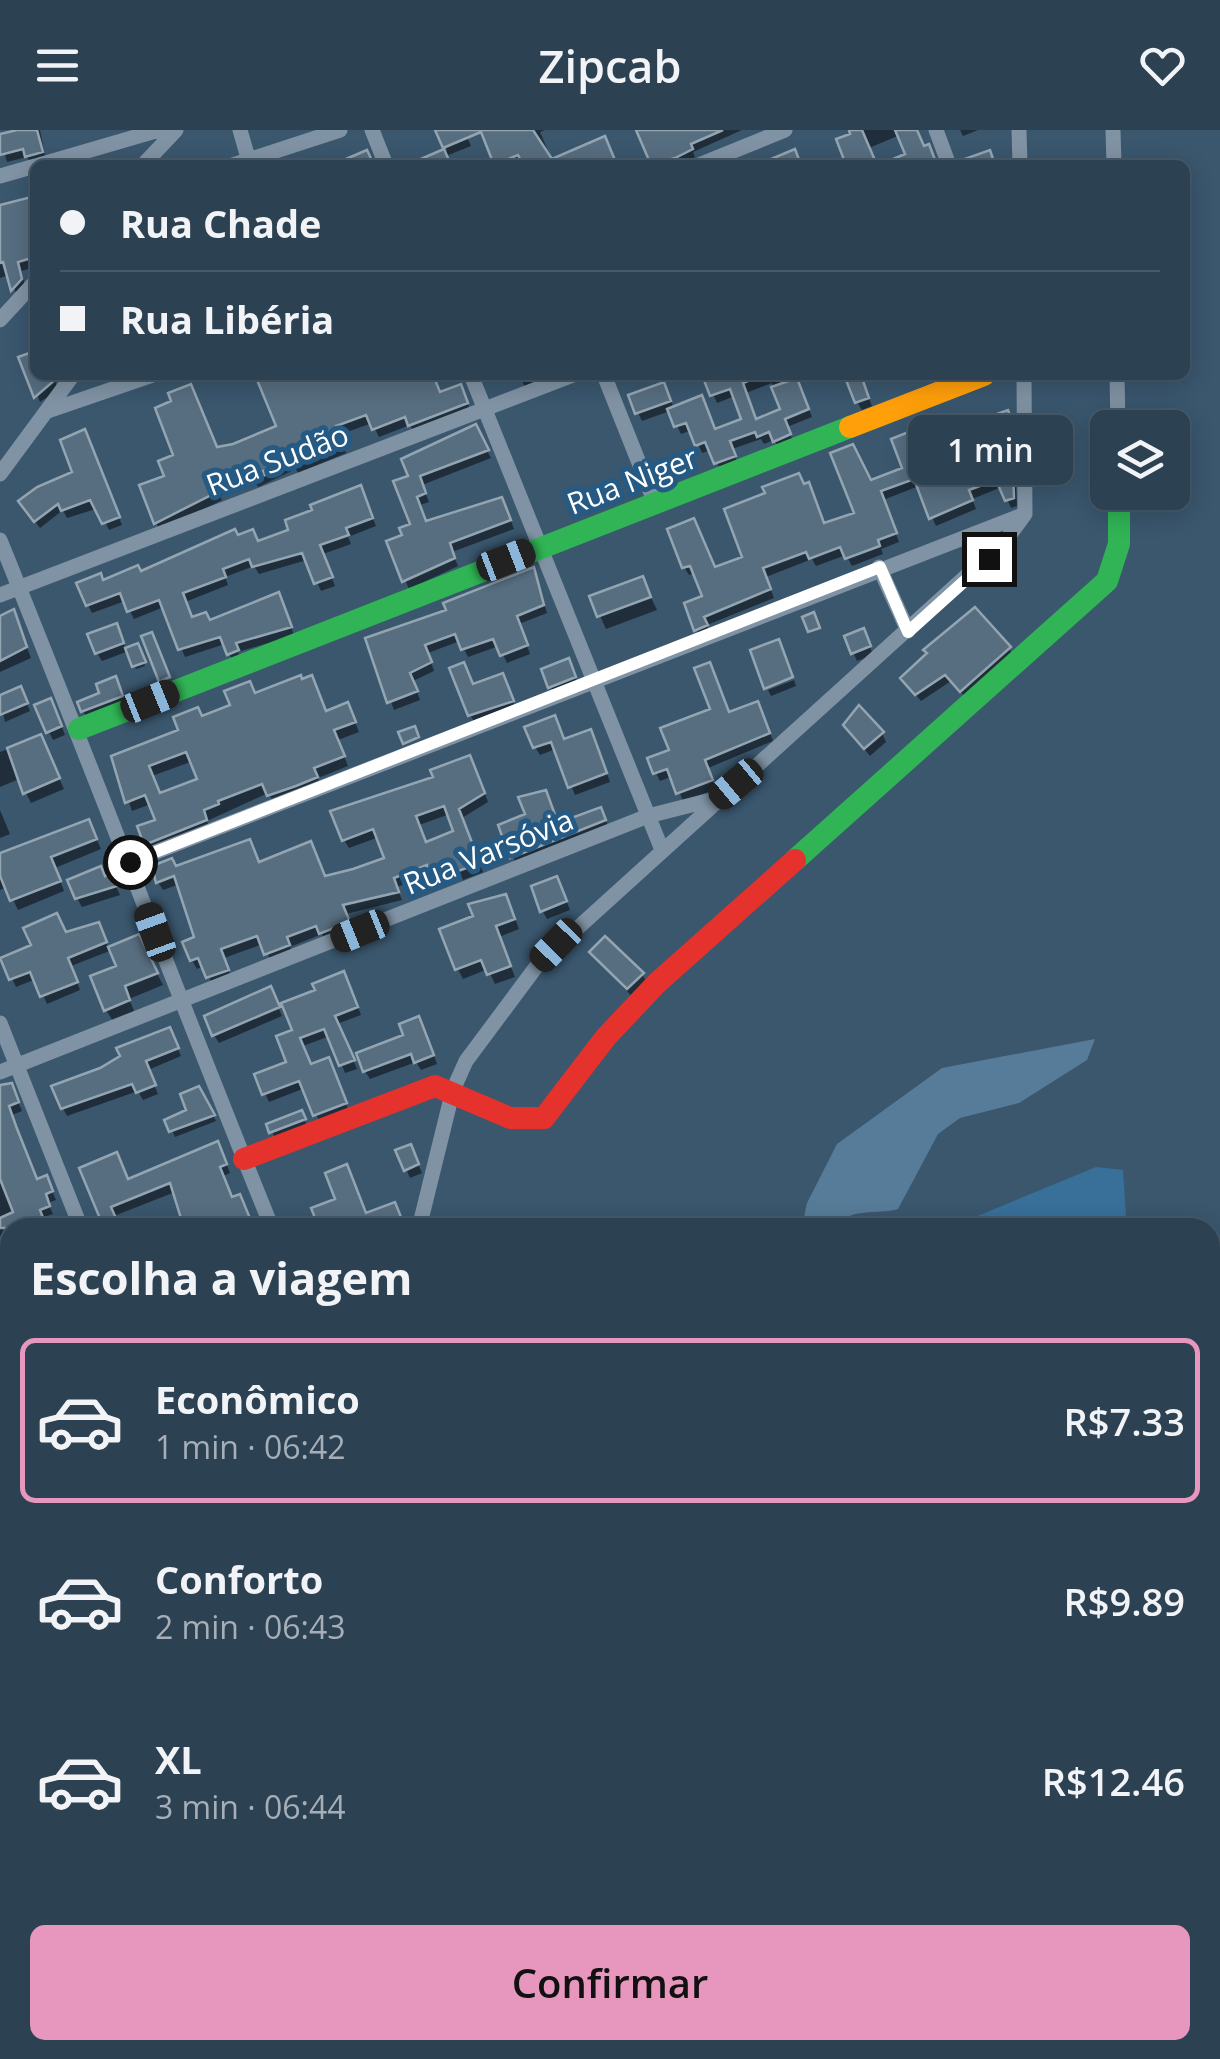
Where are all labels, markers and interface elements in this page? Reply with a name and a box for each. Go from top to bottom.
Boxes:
text: Zipcab [539,35,681,96]
icon: menu [30,38,85,93]
icon: heart [1135,38,1190,93]
text: Rua Chade [120,197,322,249]
text: Rua Libéria [120,293,334,345]
map controls [1090,410,1190,510]
button: layers [1090,410,1190,510]
street label: Rua Sudão [200,413,354,505]
callout: 1 min [906,414,1072,484]
text: 1 min [947,428,1034,471]
street label: Rua Niger [561,436,703,524]
car [473,535,539,585]
route end [967,537,1012,582]
car [117,676,183,726]
car [703,753,769,815]
street label: Rua Varsóvia [397,798,579,904]
route start [108,840,153,885]
car [131,899,179,965]
car [327,906,393,956]
car [524,913,588,977]
text: Escolha a viagem [30,1247,412,1308]
text: Econômico [155,1373,360,1425]
icon: car [35,1376,125,1466]
text: R$7.33 [1063,1395,1185,1447]
text: 1 min · 06:42 [155,1425,346,1468]
text: Conforto [155,1553,323,1605]
icon: car [35,1556,125,1646]
text: R$9.89 [1063,1575,1185,1627]
text: 2 min · 06:43 [155,1605,346,1648]
text: XL [155,1733,202,1785]
icon: car [35,1736,125,1826]
text: R$12.46 [1042,1755,1185,1807]
text: 3 min · 06:44 [155,1785,346,1828]
button: Confirmar [30,1925,1190,2040]

